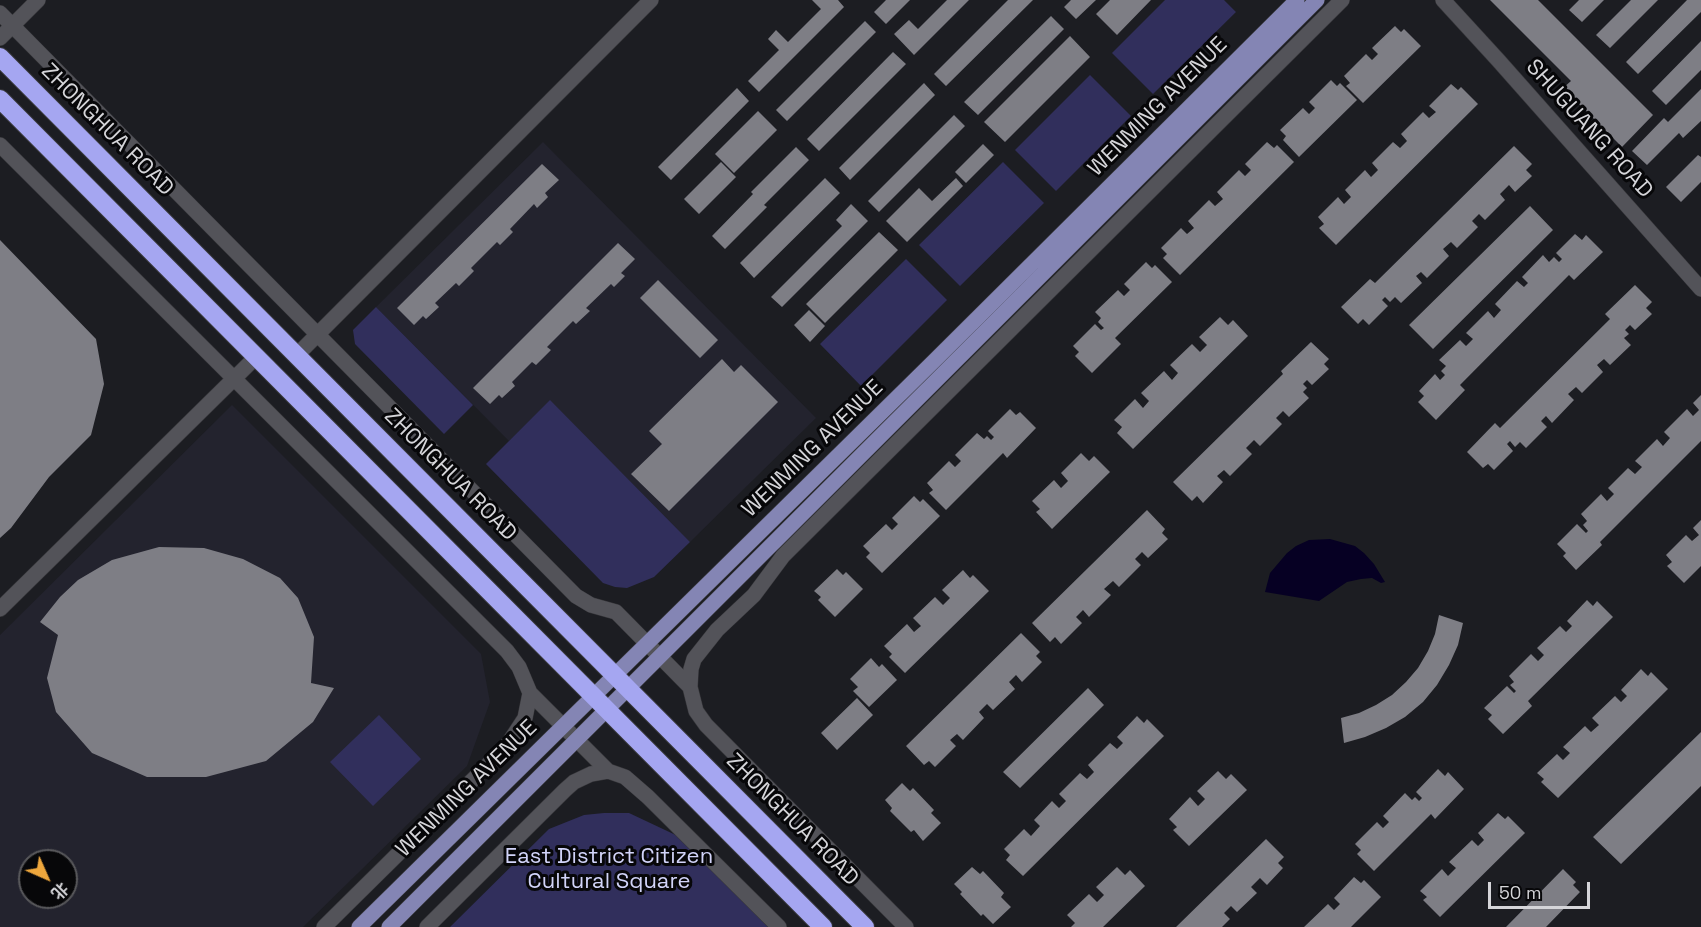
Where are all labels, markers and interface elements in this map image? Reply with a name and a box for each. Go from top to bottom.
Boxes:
street label: WENMING AVENUE [1083,32,1233,182]
street label: SHUGUANG ROAD [1520,54,1658,204]
street label: ZHONGHUA ROAD [35,58,179,202]
street label: WENMING AVENUE [737,375,889,523]
street label: ZHONGHUA ROAD [378,403,522,547]
street label: WENMING AVENUE [391,715,543,863]
street label: ZHONGHUA ROAD [720,748,864,892]
park label: East District Citizen Cultural Square [505,844,713,896]
north arrow [18,849,78,909]
scale bar [1491,870,1593,908]
text: 北 [47,878,73,904]
text: 50 m [1499,881,1541,904]

